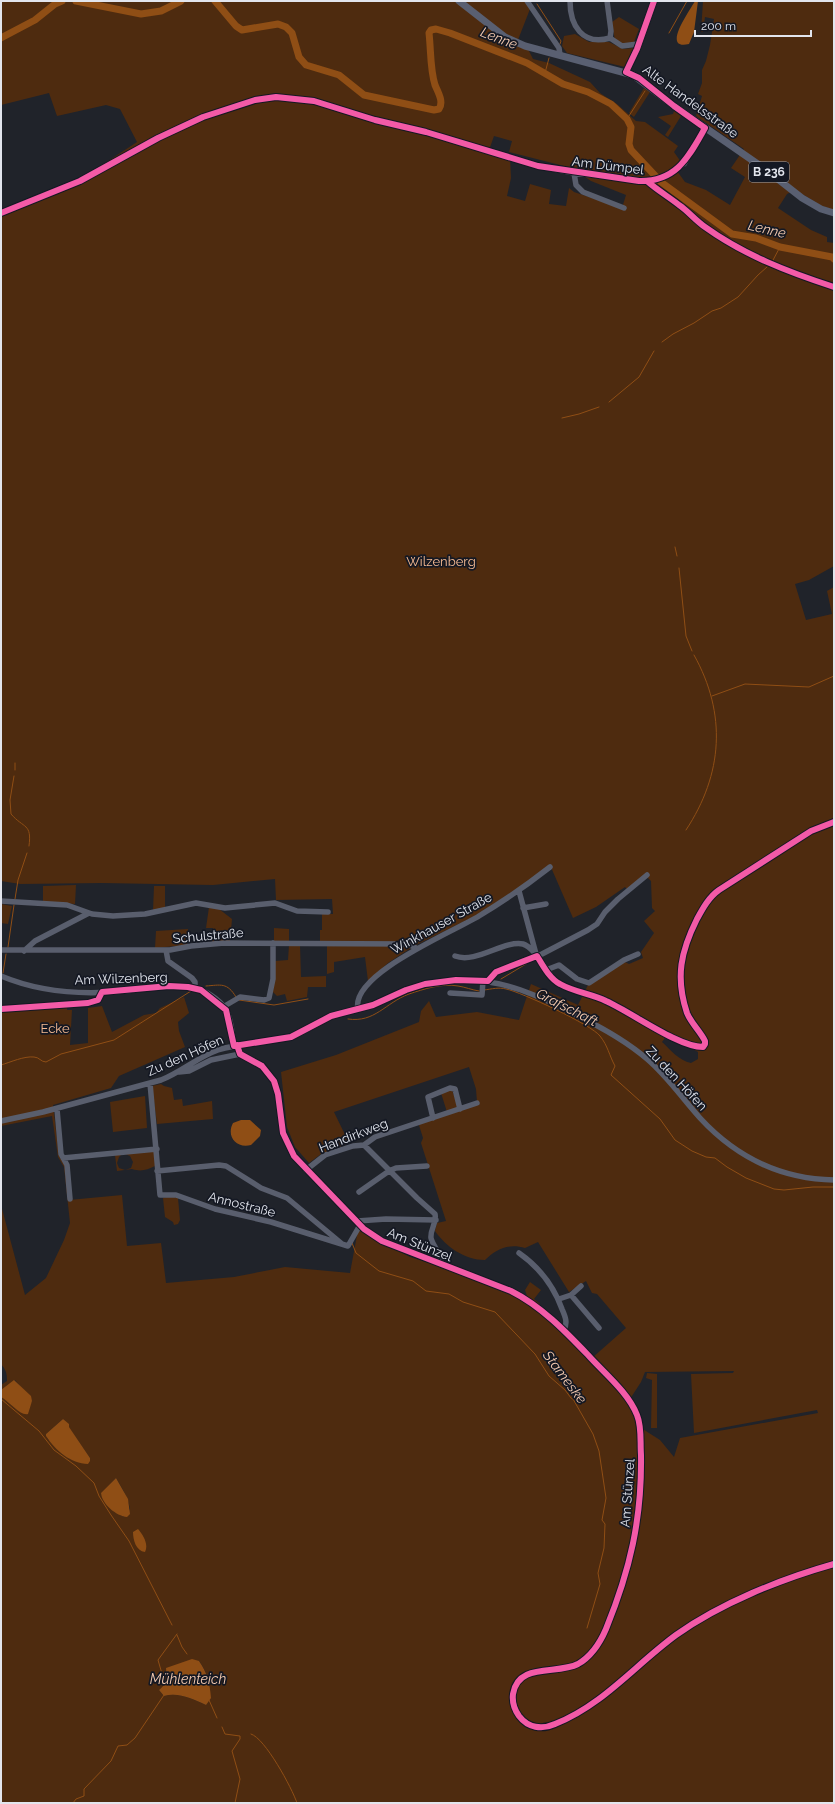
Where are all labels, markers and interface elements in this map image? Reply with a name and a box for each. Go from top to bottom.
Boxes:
scale bar [695,12,811,38]
text: 200 m [701,19,736,33]
water label: Lenne [478,24,520,52]
street label: Alte Handelsstraße [640,62,742,141]
street label: Am Dümpel [571,154,645,177]
road number: B 236 [749,162,789,182]
water label: Lenne [747,217,788,241]
park label: Wilzenberg [406,554,476,569]
street label: Winkhauser Straße [388,889,495,957]
street label: Schulstraße [172,925,244,946]
street label: Am Wilzenberg [74,969,168,988]
water label: Grafschaft [534,985,601,1029]
park label: Ecke [40,1021,70,1036]
street label: Zu den Höfen [145,1032,226,1079]
street label: Zu den Höfen [643,1043,710,1113]
street label: Handirkweg [317,1115,390,1155]
street label: Annostraße [207,1189,277,1220]
street label: Am Stünzel [385,1225,455,1264]
water label: Stameske [539,1347,590,1407]
street label: Am Stünzel [618,1458,637,1528]
water label: Mühlenteich [150,1671,226,1687]

